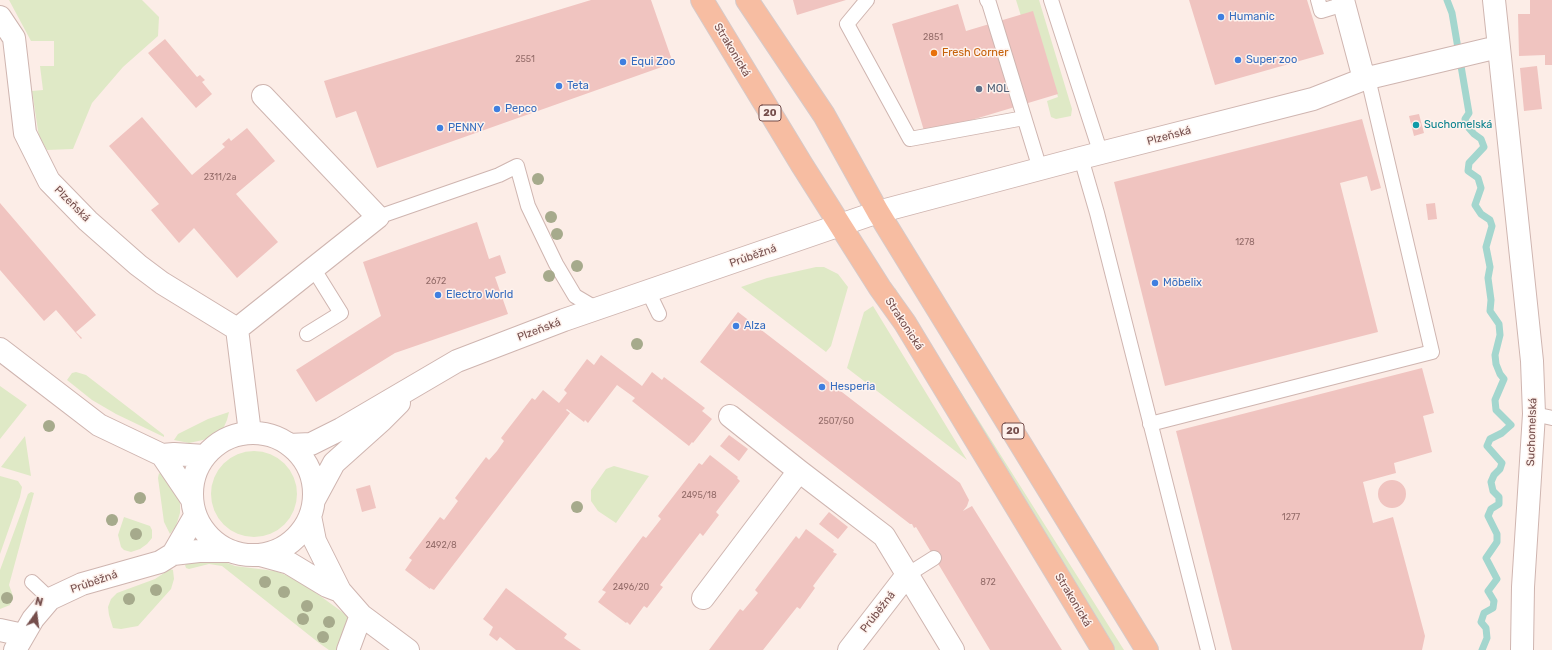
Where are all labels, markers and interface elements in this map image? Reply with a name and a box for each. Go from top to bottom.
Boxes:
place label: Humanic [1229,10,1275,24]
marker: Humanic [1216,12,1226,22]
street label: Strakonická [711,21,753,79]
house number: 2851 [923,32,943,42]
place label: Fresh Corner [942,46,1008,60]
marker: Fresh Corner [929,48,939,58]
place label: Super zoo [1246,53,1297,67]
house number: 2551 [515,54,535,64]
place label: Equi Zoo [631,55,675,69]
marker: Super zoo [1233,55,1243,65]
marker: Equi Zoo [618,57,628,67]
place label: Teta [567,79,589,93]
marker: Teta [554,81,564,91]
place label: MOL [987,82,1009,96]
marker: MOL [974,84,984,94]
place label: Pepco [505,102,537,116]
marker: Pepco [492,104,502,114]
road number: 20 [759,105,781,121]
place label: Suchomelská [1424,118,1492,132]
marker: Suchomelská [1411,120,1421,130]
place label: PENNY [448,121,484,135]
marker: PENNY [435,123,445,133]
street label: Plzeňská [1145,124,1193,148]
house number: 2311/2a [204,172,236,182]
street label: Plzeňská [51,183,93,225]
house number: 1278 [1235,237,1255,247]
street label: Průběžná [728,242,778,270]
house number: 2672 [426,276,446,286]
place label: Möbelix [1163,276,1202,290]
marker: Möbelix [1150,278,1160,288]
place label: Electro World [446,288,513,302]
marker: Electro World [433,290,443,300]
street label: Strakonická [882,295,926,353]
street label: Plzeňská [515,316,563,344]
place label: Alza [744,319,766,333]
marker: Alza [731,321,741,331]
place label: Hesperia [830,380,875,394]
marker: Hesperia [817,382,827,392]
street label: Suchomelská [1524,398,1540,466]
house number: 2507/50 [818,416,854,426]
road number: 20 [1002,423,1024,439]
house number: 2495/18 [681,490,717,500]
house number: 1277 [1282,512,1300,522]
house number: 2492/8 [425,540,457,550]
street label: Průběžná [69,568,119,596]
street label: Strakonická [1052,571,1094,629]
house number: 872 [980,577,996,587]
house number: 2496/20 [613,582,649,592]
street label: Průběžná [858,589,898,635]
north arrow [16,594,56,634]
text: N [34,595,44,609]

